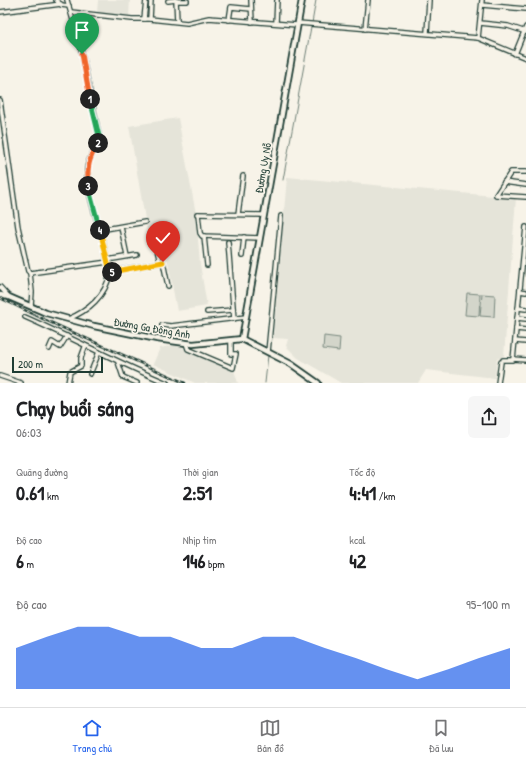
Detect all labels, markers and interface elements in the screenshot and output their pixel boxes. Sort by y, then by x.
pin [65,13,99,54]
icon: arrive [71,19,93,41]
pin: 1 [80,89,100,109]
text: 1 [88,92,92,106]
pin: 2 [88,133,108,153]
text: 2 [95,136,101,150]
street label: Đường Uy Nỗ [252,141,274,194]
pin: 3 [78,176,98,196]
text: 3 [86,179,90,193]
pin: 4 [90,220,110,240]
pin [146,221,180,262]
text: 4 [98,223,102,237]
icon: check [152,227,174,249]
pin: 5 [102,262,122,282]
text: 5 [110,265,114,279]
street label: Đường Ga Đông Anh [113,314,192,342]
scale bar [12,355,103,374]
text: 200 m [18,357,43,371]
text: Chạy buổi sáng [16,393,134,423]
button: share [468,396,510,438]
text: 06:03 [16,423,42,441]
text: Quãng đường [16,465,68,479]
text: Thời gian [183,465,219,479]
text: Tốc độ [349,465,375,479]
text: 0.61 [16,479,44,506]
text: 2:51 [183,479,212,506]
text: 4:41 [349,479,376,506]
text: km [44,489,59,503]
text: /km [376,489,395,503]
text: Độ cao [16,533,42,547]
text: Nhịp tim [183,533,217,547]
text: kcal [349,533,365,547]
text: 6 [16,547,24,574]
text: 146 [183,547,205,574]
text: 42 [349,547,366,574]
text: m [24,557,34,571]
text: bpm [205,557,225,571]
text: Độ cao [16,595,47,613]
text: 95–100 m [466,595,510,613]
tab: Trang chủ [73,717,112,755]
tab: Bản đồ [257,717,284,755]
tab: Đã lưu [429,717,453,755]

